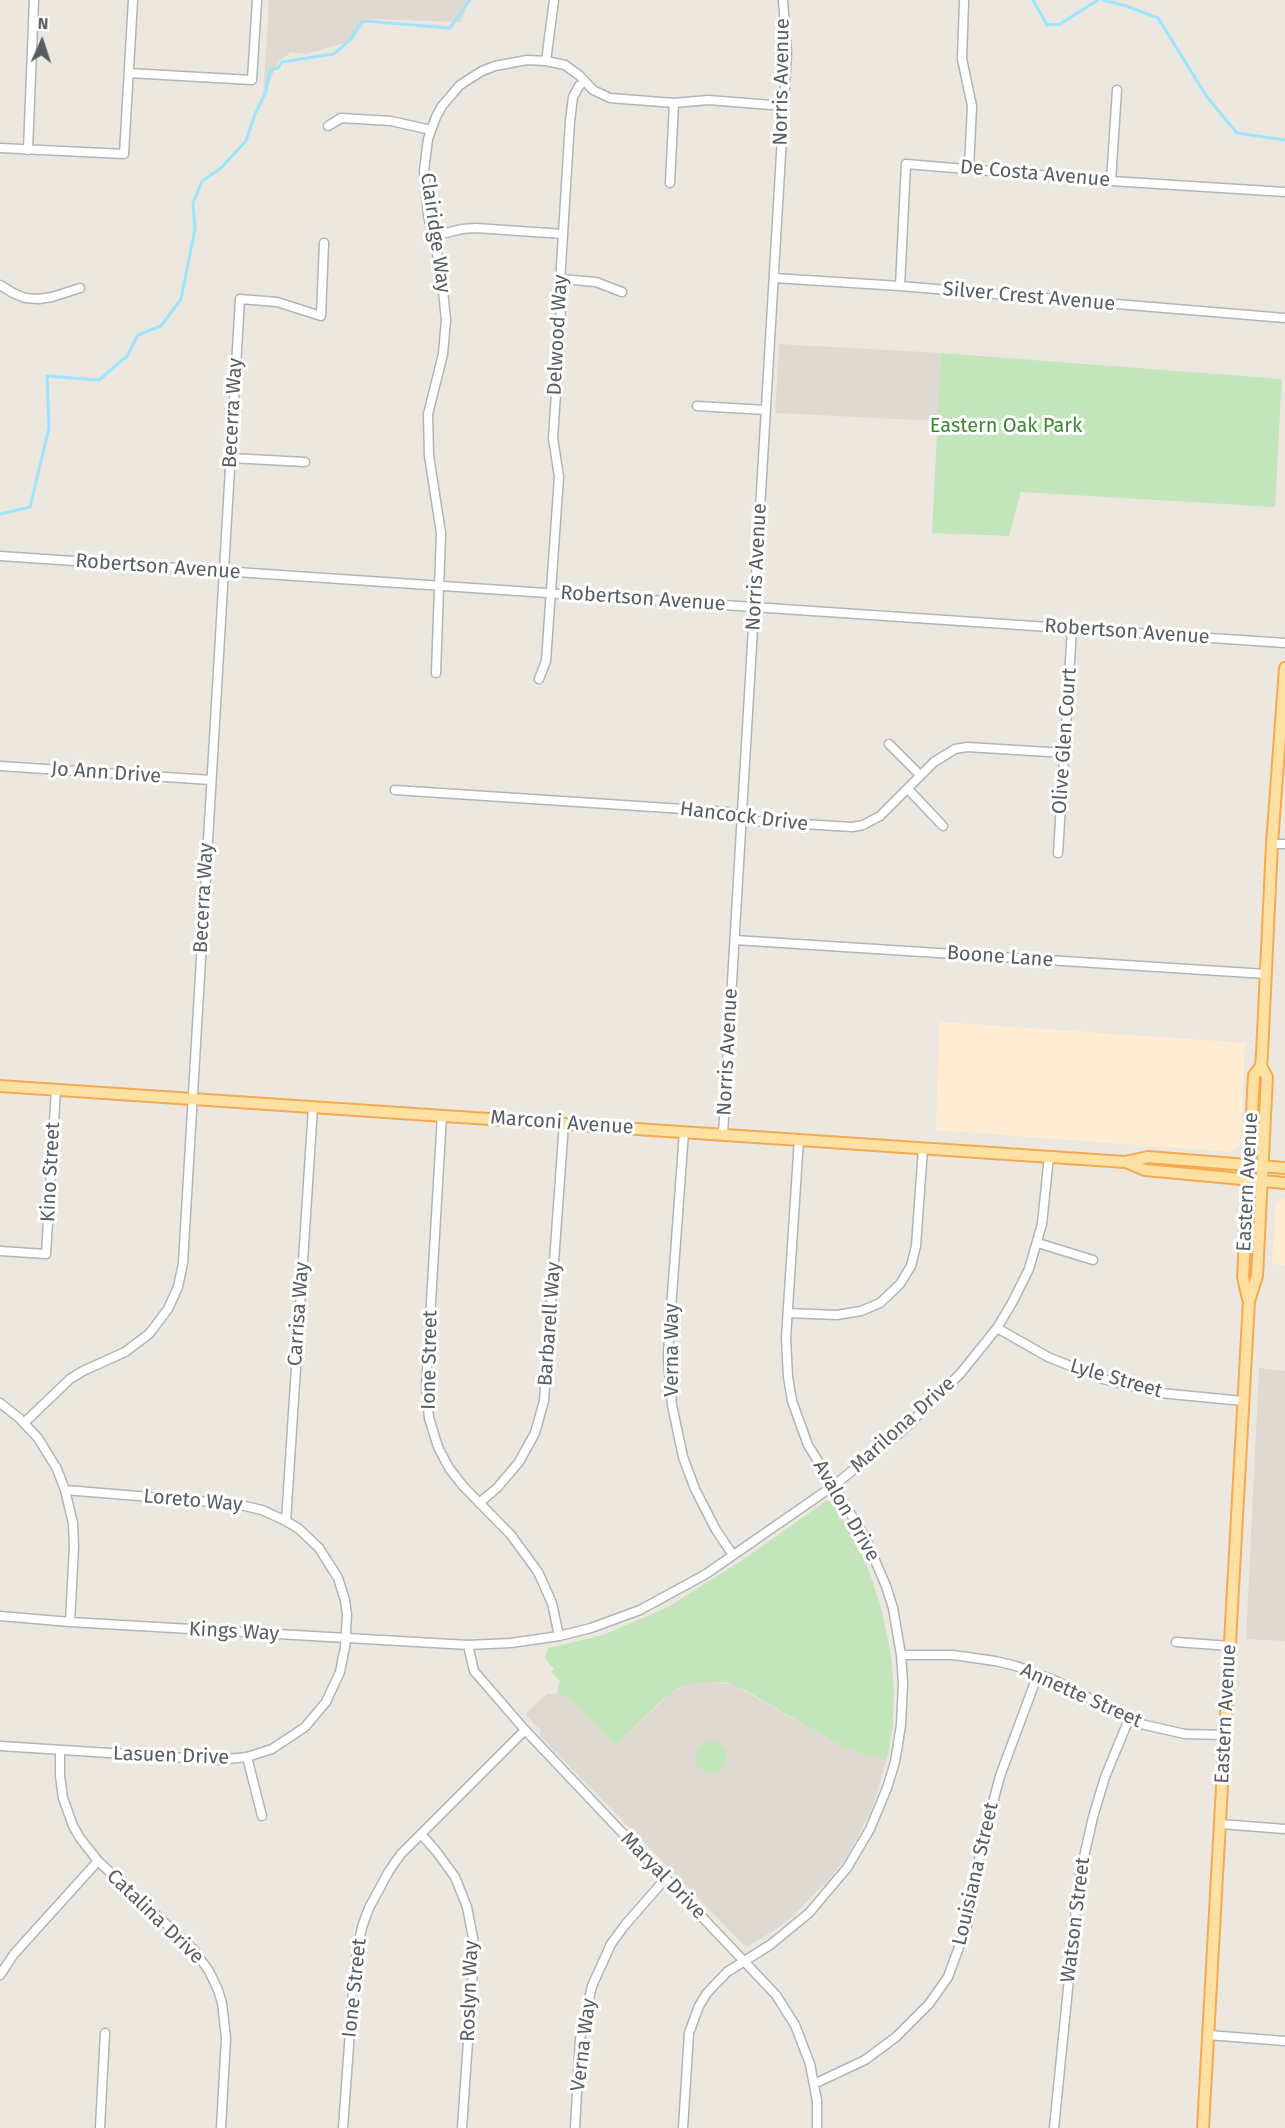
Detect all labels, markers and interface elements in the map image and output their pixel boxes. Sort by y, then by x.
north arrow [12,12,72,72]
text: N [37,14,49,33]
street label: Norris Avenue [769,18,795,146]
street label: De Costa Avenue [959,155,1111,193]
street label: Clairidge Way [415,171,455,295]
street label: Delwood Way [543,274,573,396]
street label: Silver Crest Avenue [942,278,1116,316]
street label: Becerra Way [218,357,248,469]
park label: Eastern Oak Park [930,414,1082,438]
street label: Norris Avenue [742,503,772,631]
street label: Robertson Avenue [75,549,241,585]
street label: Robertson Avenue [560,581,726,617]
street label: Robertson Avenue [1044,614,1210,650]
street label: Olive Glen Court [1048,667,1082,815]
street label: Jo Ann Drive [50,757,162,789]
street label: Hancock Drive [678,797,810,837]
street label: Becerra Way [189,842,219,954]
street label: Boone Lane [946,941,1054,973]
street label: Norris Avenue [713,988,743,1116]
street label: Marconi Avenue [490,1106,634,1140]
street label: Eastern Avenue [1232,1112,1264,1252]
street label: Kino Street [36,1121,66,1223]
street label: Carrisa Way [283,1261,315,1367]
street label: Barbarell Way [534,1261,566,1387]
street label: Verna Way [660,1303,684,1397]
street label: Ione Street [417,1310,443,1410]
street label: Lyle Street [1067,1354,1165,1404]
street label: Marilona Drive [846,1372,960,1478]
street label: Avalon Drive [807,1456,885,1566]
street label: Loreto Way [142,1485,244,1517]
street label: Kings Way [188,1618,280,1646]
street label: Eastern Avenue [1210,1644,1242,1784]
street label: Annette Street [1017,1659,1145,1733]
street label: Lasuen Drive [112,1742,230,1770]
street label: Louisiana Street [948,1800,1004,1948]
street label: Maryal Drive [615,1827,711,1925]
street label: Watson Street [1056,1856,1096,1984]
street label: Catalina Drive [101,1865,209,1969]
street label: Ione Street [338,1937,372,2039]
street label: Roslyn Way [456,1940,484,2042]
street label: Verna Way [566,1997,602,2093]

